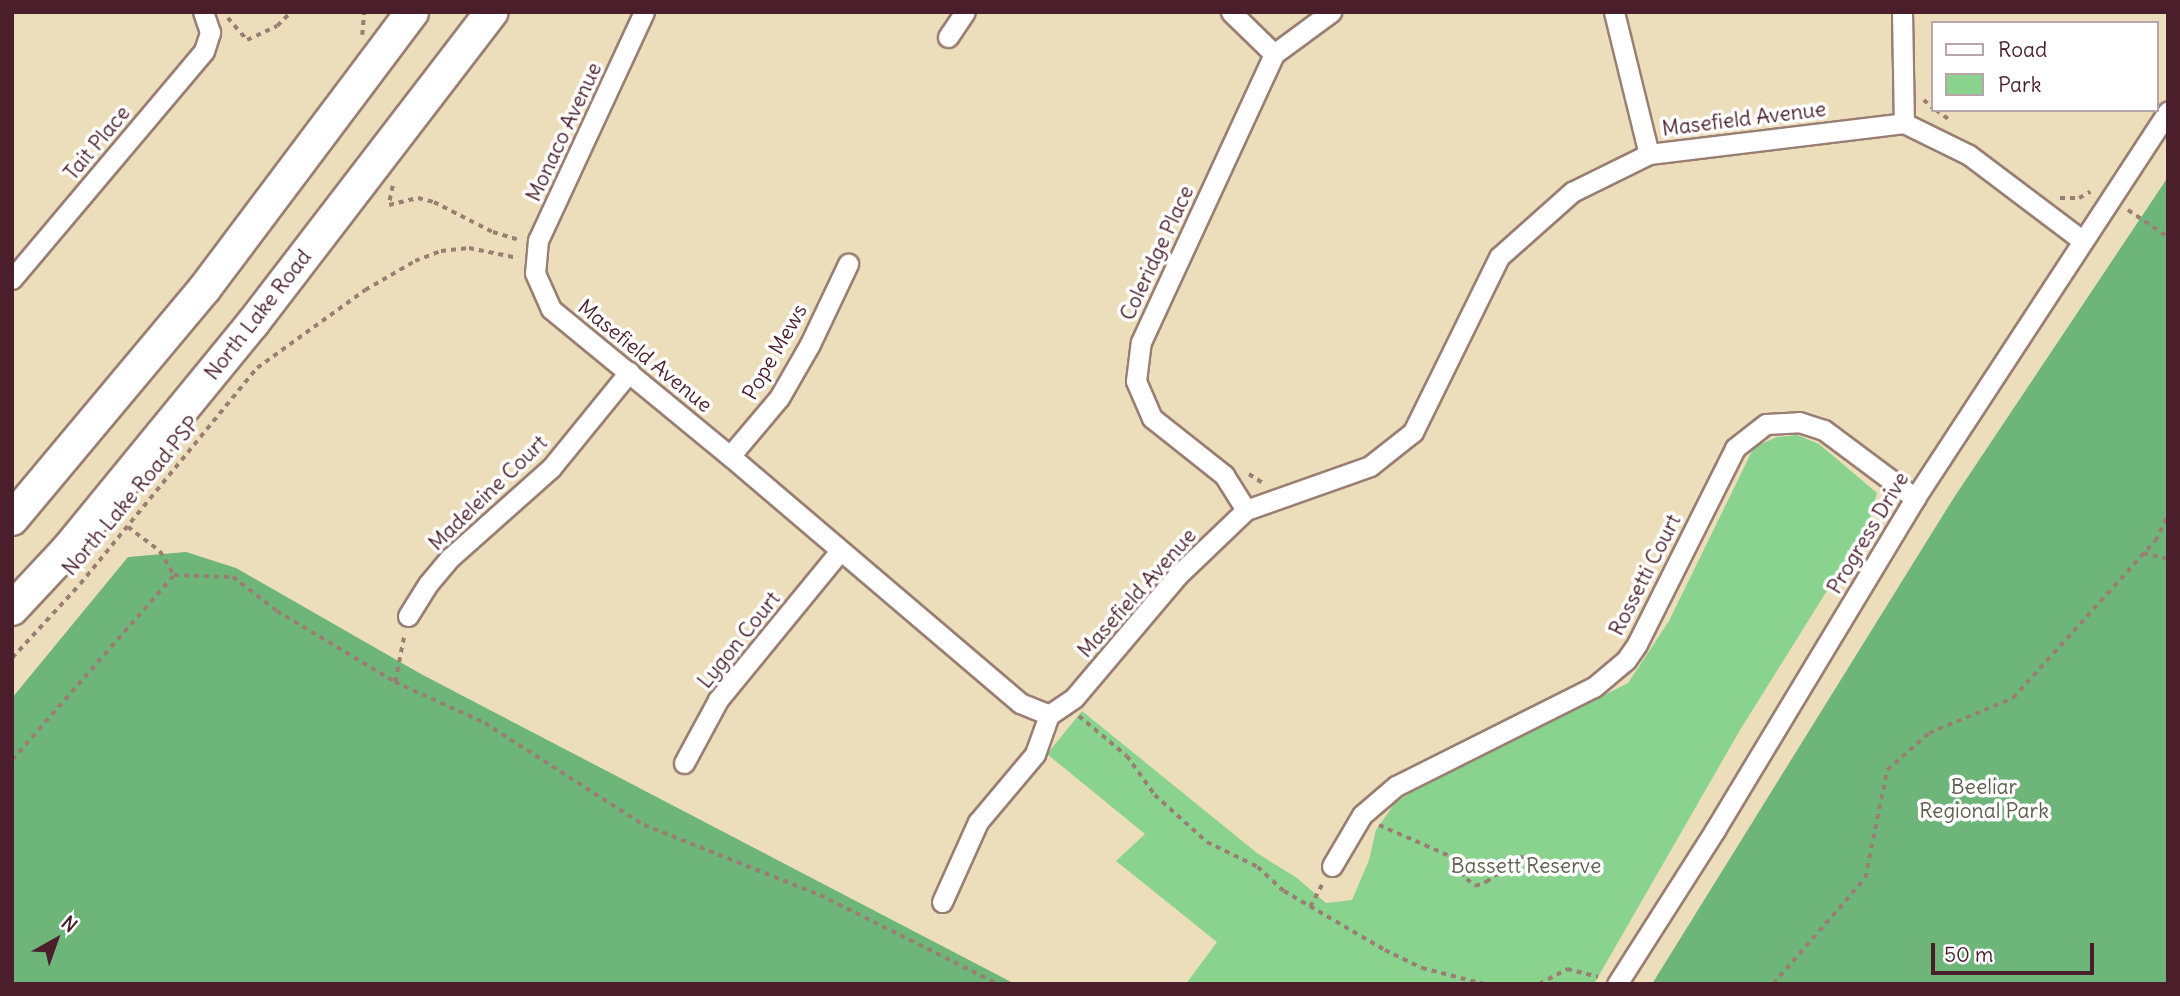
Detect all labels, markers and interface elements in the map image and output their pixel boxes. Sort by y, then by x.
legend [1932,21,2159,112]
text: Road [1998,36,2047,63]
street label: Monaco Avenue [521,59,607,205]
text: Park [1998,71,2041,98]
street label: Masefield Avenue [1661,96,1827,142]
street label: Tait Place [59,101,135,185]
street label: Coleridge Place [1115,182,1199,324]
street label: North Lake Road [199,245,317,385]
street label: Masefield Avenue [573,294,717,418]
street label: Pope Mews [737,300,813,404]
street label: North Lake Road PSP [57,411,205,581]
street label: Madeleine Court [424,430,552,556]
street label: Progress Drive [1822,468,1914,598]
street label: Rossetti Court [1604,510,1686,640]
street label: Masefield Avenue [1072,523,1202,663]
street label: Lygon Court [692,587,786,693]
park label: Beeliar Regional Park [1919,774,2049,824]
park label: Bassett Reserve [1451,853,1601,879]
north arrow [21,905,91,975]
text: N [57,910,82,937]
scale bar [1935,930,2098,974]
text: 50 m [1944,941,1993,968]

